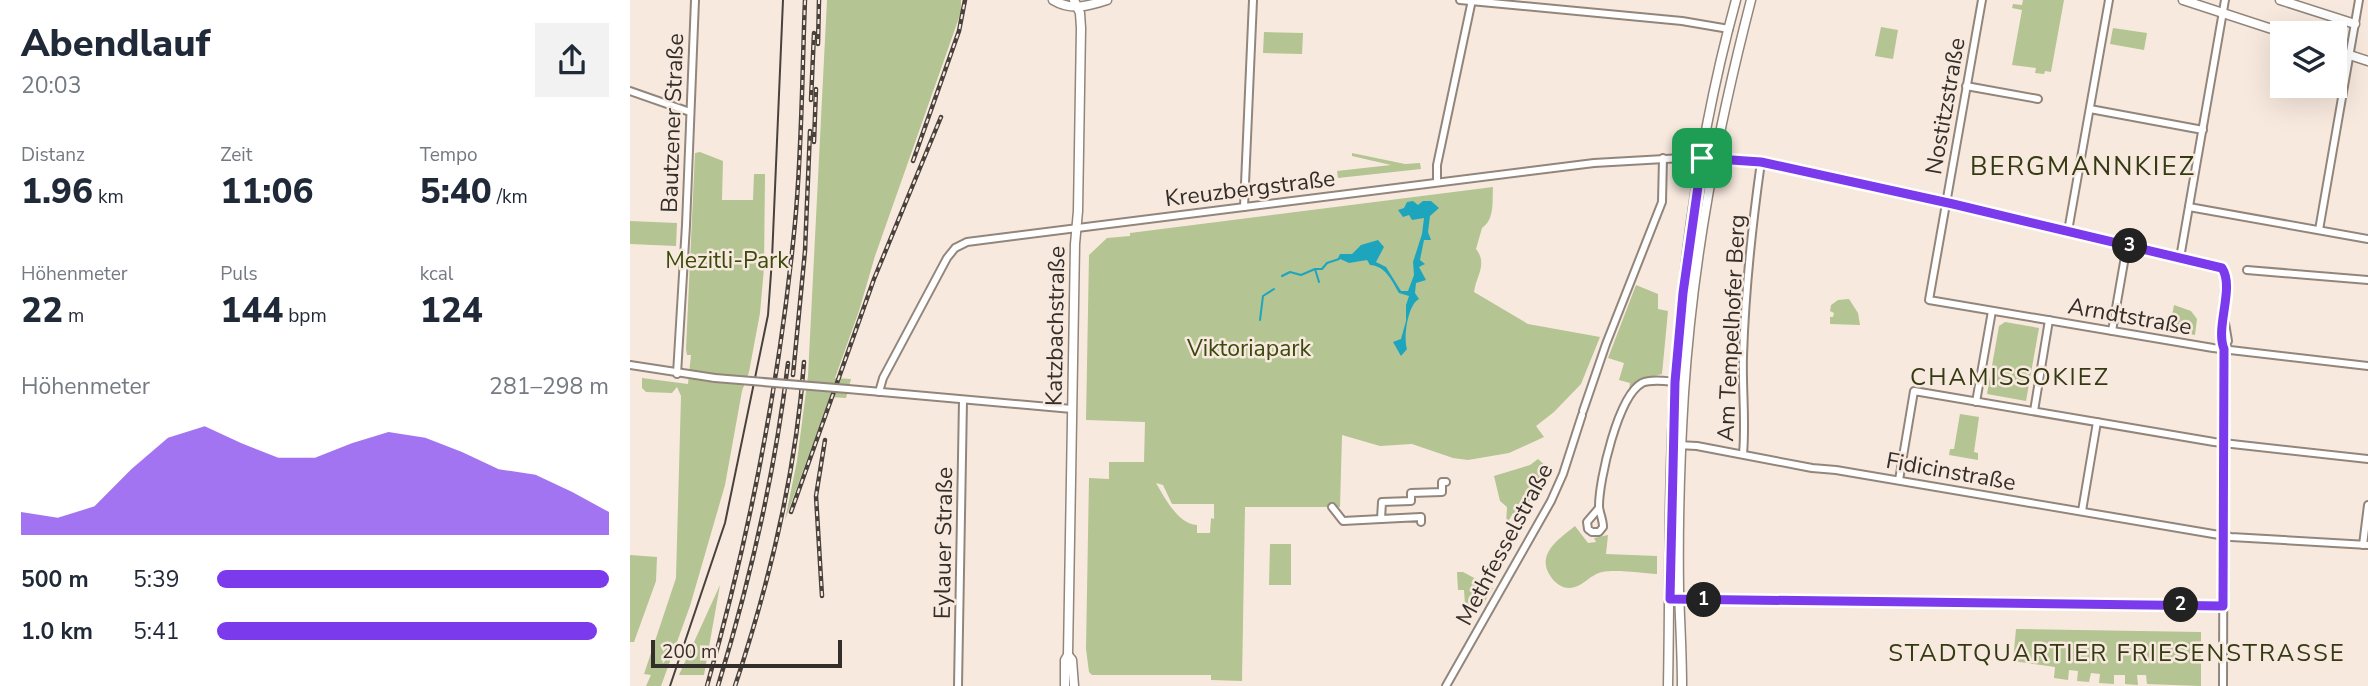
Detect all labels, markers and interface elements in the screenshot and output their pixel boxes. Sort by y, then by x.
text: Abendlauf [21,18,210,69]
map controls [2270,21,2347,98]
button: layers [2270,21,2347,98]
button: share [535,23,609,97]
street label: Bautzener Straße [654,33,691,213]
street label: Nostitzstraße [1918,35,1973,177]
text: 20:03 [21,70,81,101]
pin [1672,128,1732,188]
icon: arrive [1683,139,1721,177]
text: Distanz [21,142,85,168]
text: Zeit [220,142,252,168]
text: Tempo [420,142,478,168]
district label: BERGMANNKIEZ [1970,149,2196,184]
street label: Kreuzbergstraße [1163,163,1337,214]
text: 1.96 [21,168,93,215]
text: 11:06 [220,168,313,215]
text: 5:40 [420,168,492,215]
text: km [93,184,124,210]
text: /km [492,184,528,210]
street label: Am Tempelhofer Berg [1710,214,1753,443]
pin: 3 [2112,229,2148,264]
text: 3 [2124,232,2135,258]
park label: Mezitli-Park [665,245,789,276]
street label: Katzbachstraße [1039,246,1072,406]
text: Höhenmeter [21,261,128,287]
text: Puls [220,261,258,287]
text: kcal [420,261,453,287]
text: 22 [21,287,63,334]
text: 144 [220,287,283,334]
text: 124 [420,287,483,334]
street label: Arndtstraße [2066,290,2194,343]
text: m [63,303,84,329]
text: bpm [283,303,327,329]
park label: Viktoriapark [1186,333,1312,364]
district label: CHAMISSOKIEZ [1910,361,2110,393]
text: Höhenmeter [21,371,150,402]
text: 281–298 m [489,371,609,402]
street label: Fidicinstraße [1884,445,2018,498]
street label: Methfesselstraße [1449,458,1560,631]
street label: Eylauer Straße [927,467,960,619]
text: 500 m [21,564,89,595]
text: 5:39 [133,564,180,595]
pin: 1 [1686,582,1722,618]
text: 1 [1698,586,1709,612]
pin: 2 [2164,588,2198,622]
text: 2 [2175,591,2186,617]
text: 1.0 km [21,616,93,647]
text: 5:41 [133,616,180,647]
scale bar [651,637,842,669]
district label: STADTQUARTIER FRIESENSTRASSE [1888,637,2346,669]
text: 200 m [662,639,717,665]

